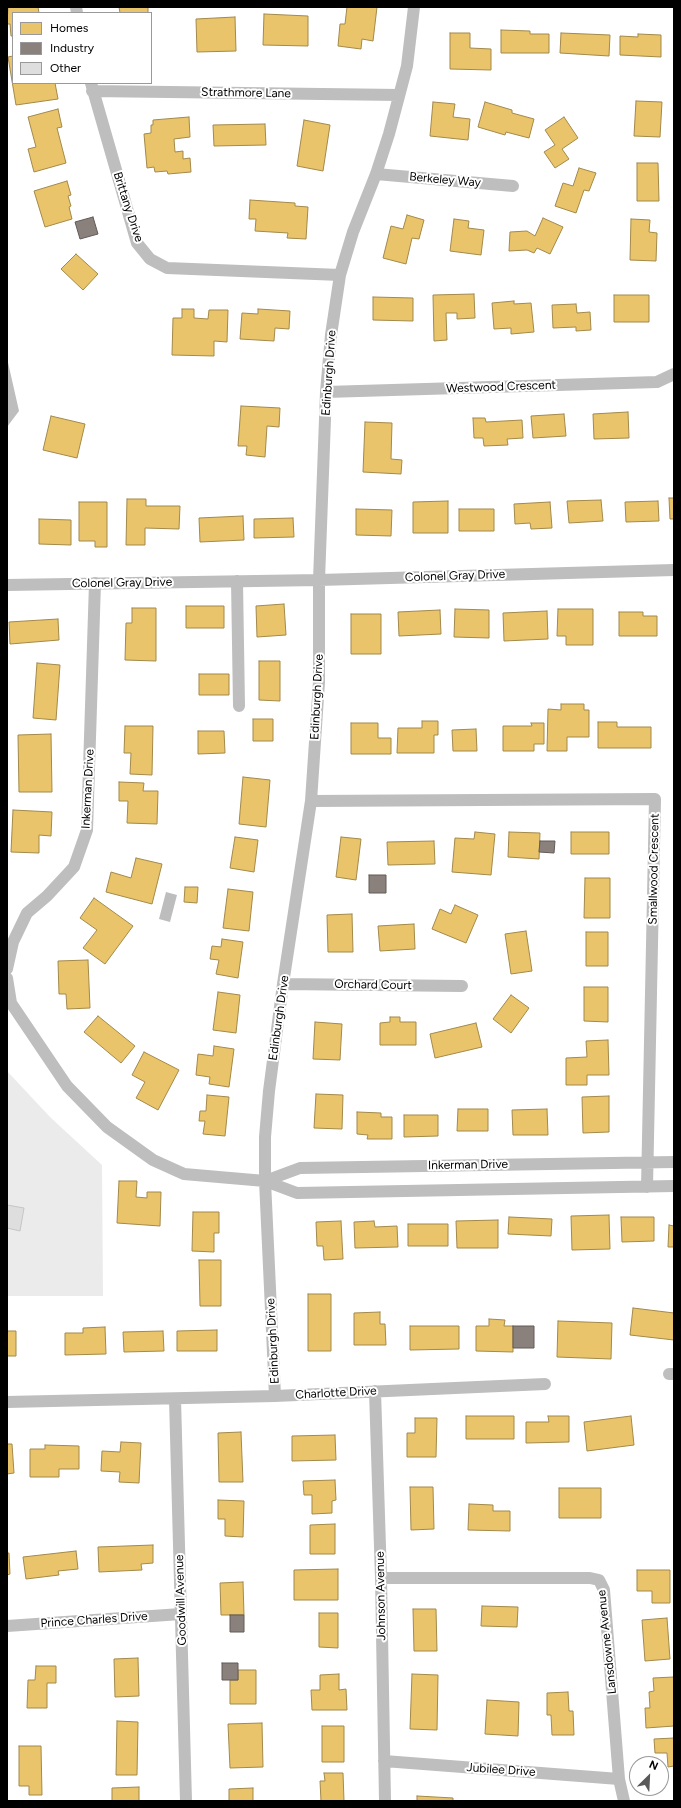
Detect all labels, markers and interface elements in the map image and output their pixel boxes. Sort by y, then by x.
legend [12,12,152,84]
text: Homes [50,21,88,35]
text: Industry [50,41,94,55]
text: Other [50,61,81,75]
street label: Strathmore Lane [201,85,291,101]
street label: Brittany Drive [110,170,146,244]
street label: Berkeley Way [409,170,481,190]
street label: Edinburgh Drive [319,330,339,416]
street label: Westwood Crescent [446,378,556,396]
street label: Colonel Gray Drive [405,567,505,585]
street label: Colonel Gray Drive [72,575,172,591]
street label: Edinburgh Drive [308,654,326,740]
street label: Inkerman Drive [79,749,97,829]
street label: Smallwood Crescent [646,813,662,925]
street label: Edinburgh Drive [266,974,292,1062]
street label: Orchard Court [334,977,412,993]
street label: Inkerman Drive [428,1157,508,1173]
street label: Edinburgh Drive [264,1298,282,1384]
street label: Charlotte Drive [295,1384,377,1402]
street label: Johnson Avenue [373,1551,389,1641]
street label: Goodwill Avenue [172,1554,190,1646]
street label: Lansdowne Avenue [594,1589,620,1695]
street label: Prince Charles Drive [40,1609,148,1631]
north arrow [629,1756,669,1796]
text: N [647,1758,660,1773]
street label: Jubilee Drive [466,1760,536,1780]

